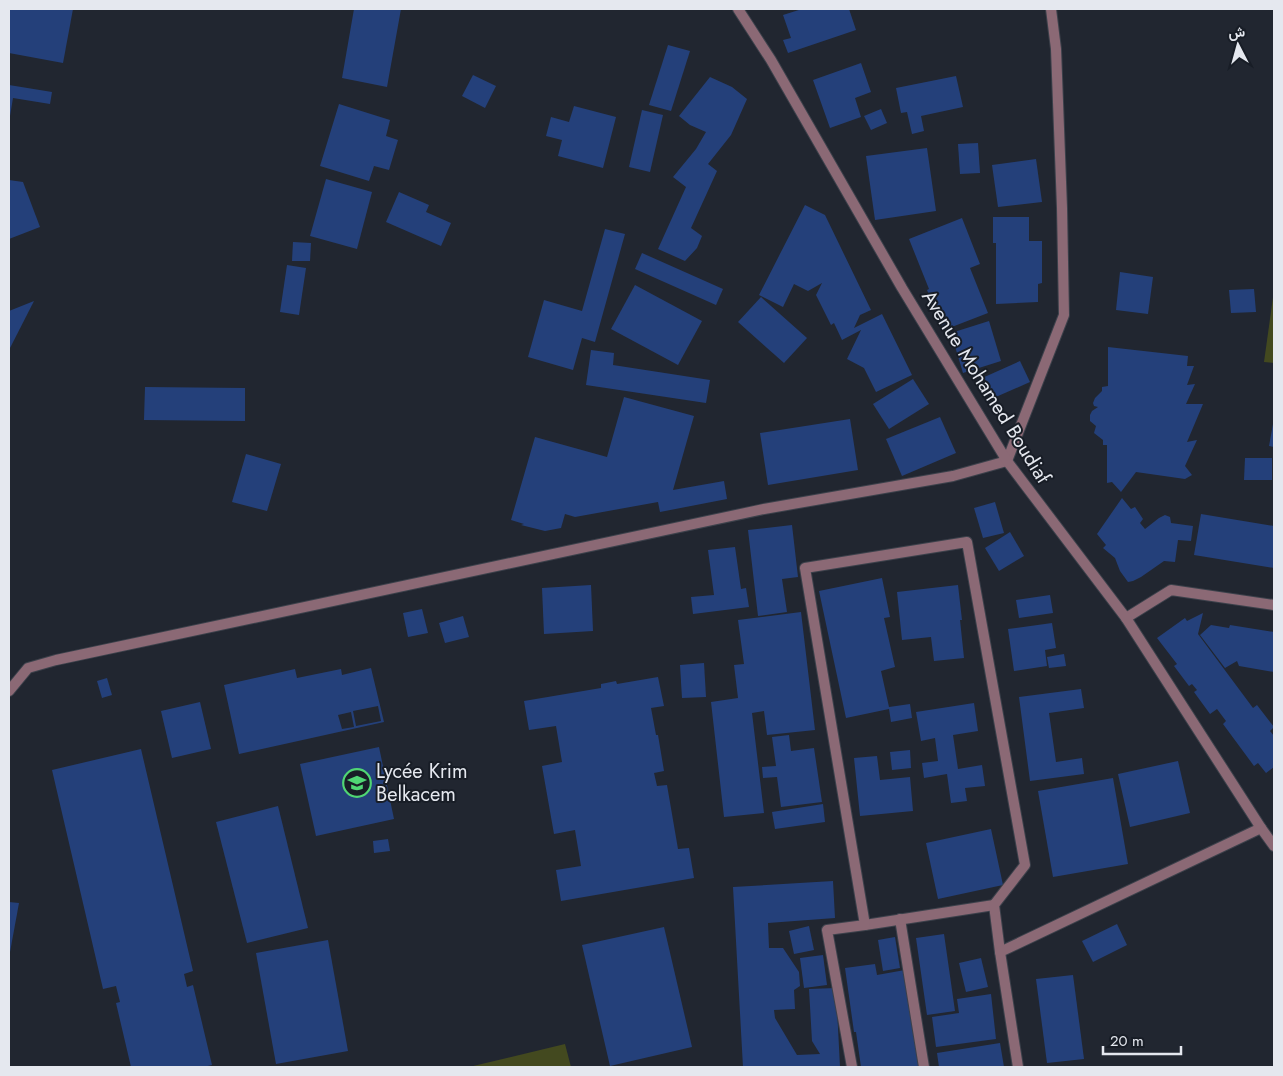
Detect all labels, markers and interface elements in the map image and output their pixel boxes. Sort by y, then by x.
north arrow [1213,20,1263,70]
text: ش [1227,21,1246,43]
street label: Avenue Mohamed Boudiaf [915,285,1058,490]
place label: Lycée Krim Belkacem [376,757,468,809]
school or university icon: Lycée Krim Belkacem [342,768,372,798]
scale bar [1103,1024,1180,1056]
text: 20 m [1110,1030,1144,1052]

